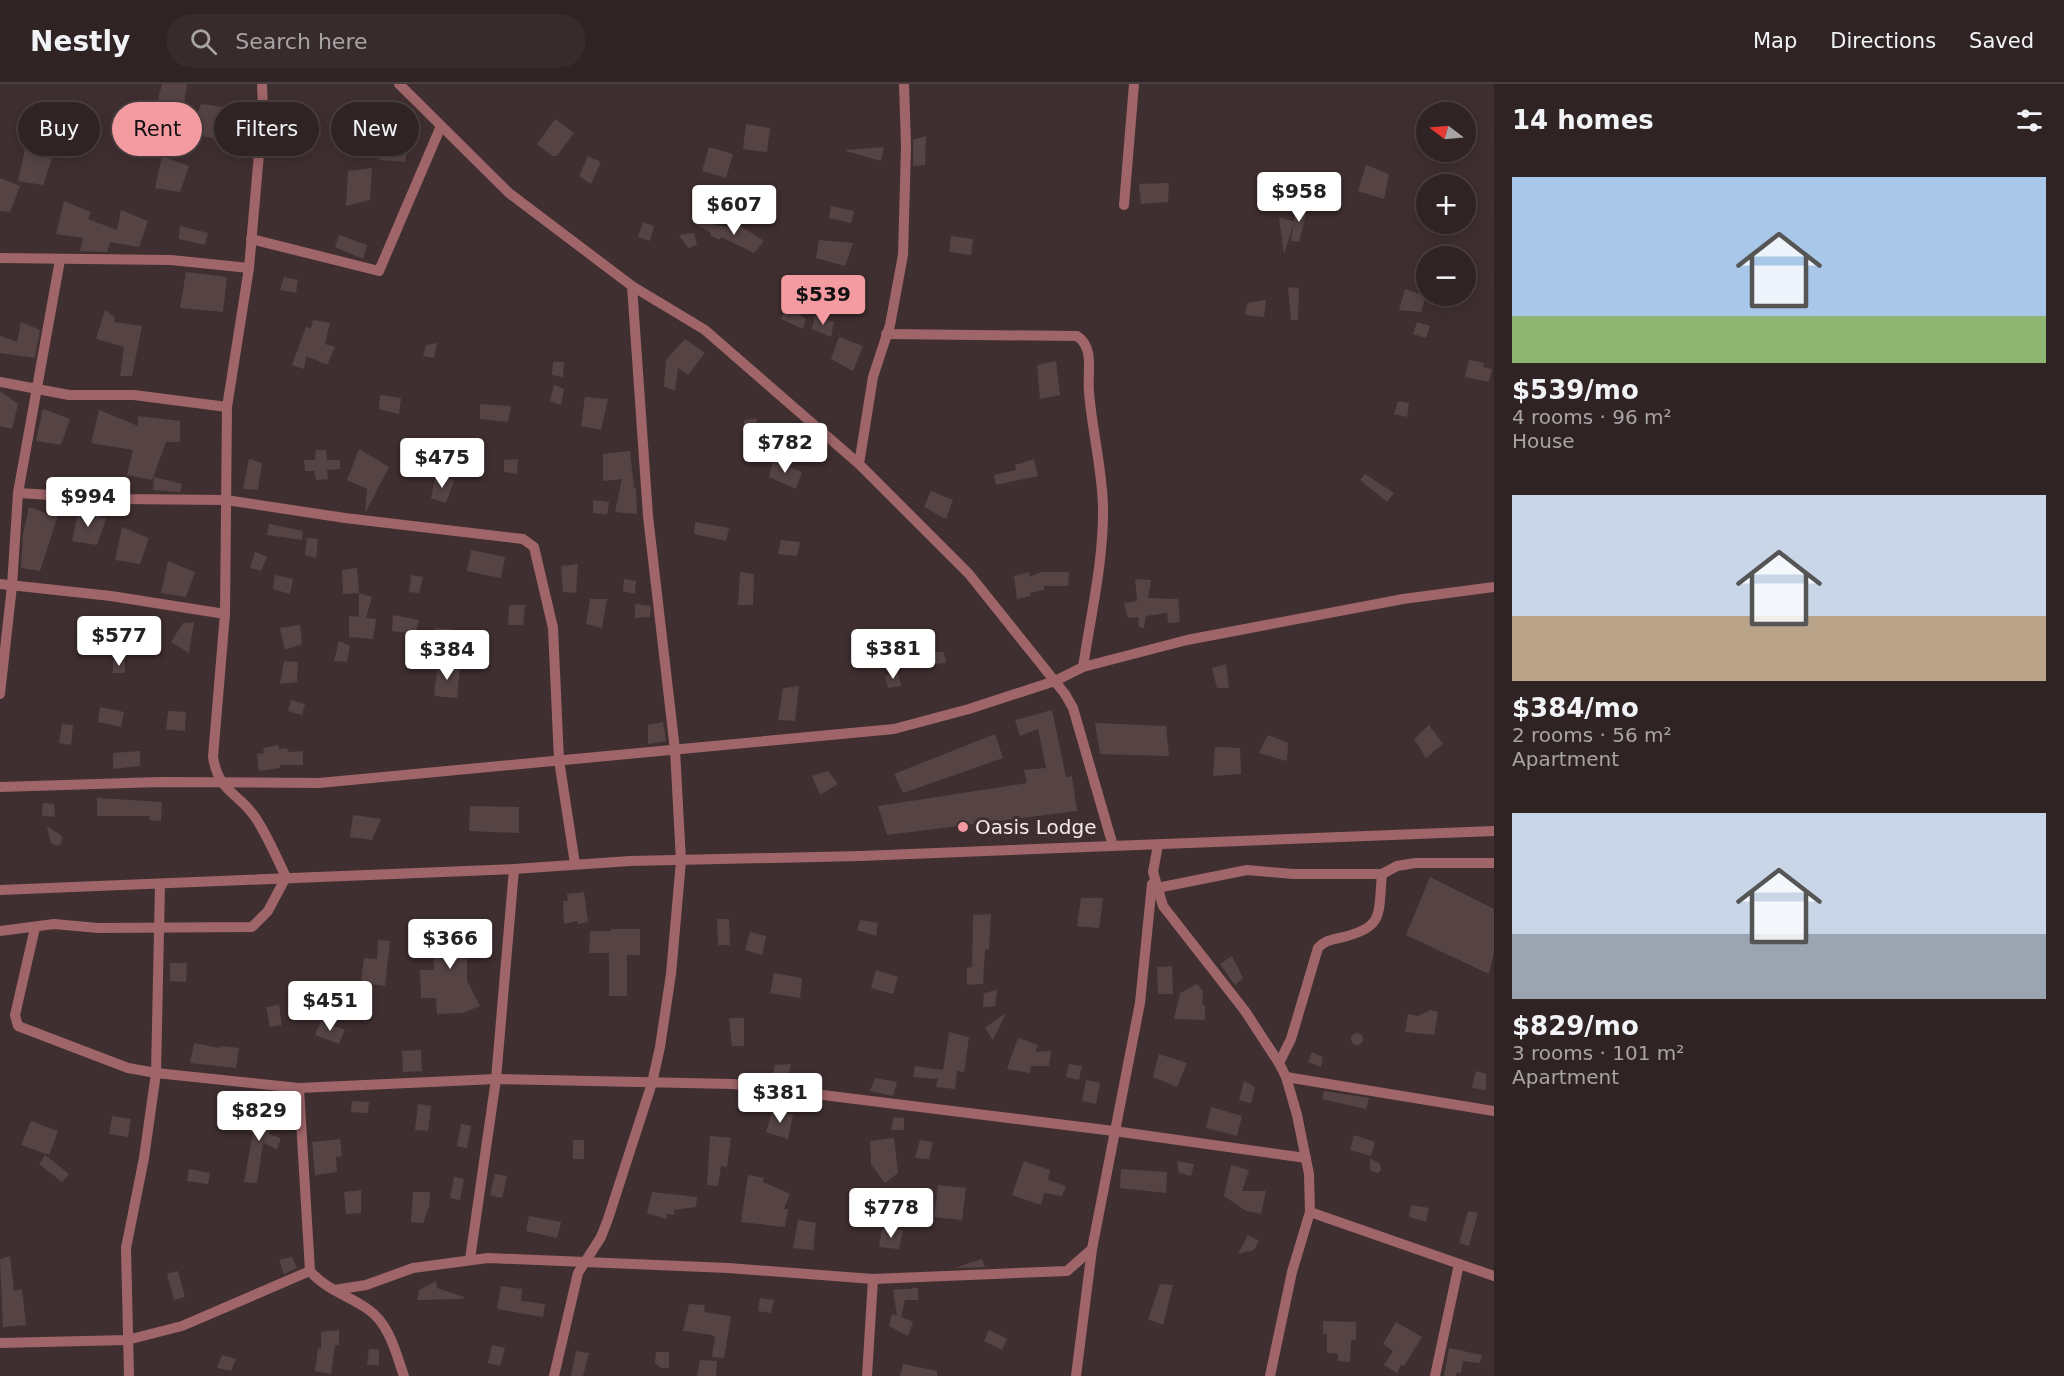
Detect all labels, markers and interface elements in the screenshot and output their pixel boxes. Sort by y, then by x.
search box [166,14,586,68]
text: Nestly [30,25,130,58]
icon: search [187,25,220,58]
text: Search here [235,29,367,54]
text: Map [1753,29,1797,53]
text: Directions [1830,29,1936,53]
text: Saved [1969,29,2034,53]
chip: Buy [18,102,100,156]
chip: Rent [112,102,202,156]
chip: Filters [214,102,319,156]
chip: New [331,102,419,156]
north arrow [1416,102,1476,162]
map controls [1416,102,1476,306]
icon: filters [2013,104,2046,137]
text: 14 homes [1512,105,1654,135]
pin: $958 [1263,172,1335,223]
button: + [1416,174,1476,234]
text: $958 [1271,179,1327,203]
pin: $607 [698,185,770,236]
text: $607 [706,192,762,216]
icon: home [1725,216,1833,324]
button: − [1416,246,1476,306]
pin: $539 [787,275,859,326]
text: $539 [795,282,851,306]
text: $539/mo [1512,375,1639,405]
text: 4 rooms · 96 m² [1512,405,1672,429]
pin: $782 [749,423,821,474]
text: House [1512,429,1575,453]
text: $782 [757,430,813,454]
pin: $475 [406,438,478,489]
text: $475 [414,445,470,469]
pin: $994 [52,477,124,528]
text: $994 [60,484,116,508]
icon: home [1725,534,1833,642]
pin: $577 [83,616,155,667]
text: $577 [91,623,147,647]
pin: $381 [857,629,929,680]
pin: $384 [411,630,483,681]
text: $381 [865,636,921,660]
text: $384 [419,637,475,661]
text: $384/mo [1512,693,1639,723]
text: 2 rooms · 56 m² [1512,723,1672,747]
text: Apartment [1512,747,1619,771]
place label: Oasis Lodge [975,815,1096,839]
marker: Oasis Lodge [956,820,970,834]
icon: home [1725,852,1833,960]
pin: $366 [414,919,486,970]
text: $366 [422,926,478,950]
pin: $451 [294,981,366,1032]
text: $451 [302,988,358,1012]
text: $829/mo [1512,1011,1639,1041]
text: 3 rooms · 101 m² [1512,1041,1684,1065]
text: Apartment [1512,1065,1619,1089]
pin: $381 [744,1073,816,1124]
text: $381 [752,1080,808,1104]
pin: $829 [223,1091,295,1142]
text: $829 [231,1098,287,1122]
pin: $778 [855,1188,927,1239]
text: $778 [863,1195,919,1219]

